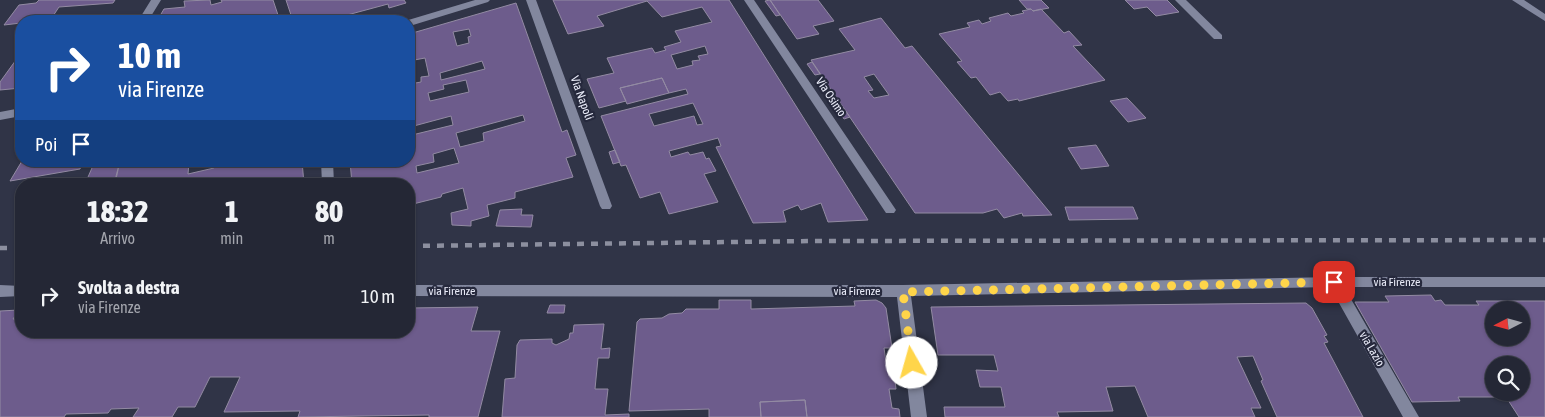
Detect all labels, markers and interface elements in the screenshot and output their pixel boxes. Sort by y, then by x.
icon: right [35,35,100,100]
text: 10 m [118,35,181,75]
street label: Via Napoli [568,74,596,122]
street label: Via Osimo [813,75,849,120]
text: via Firenze [118,76,204,102]
icon: arrive [67,130,95,158]
text: Poi [35,133,57,155]
text: 18:32 [87,194,149,228]
text: 1 [225,194,239,228]
text: 80 [315,194,343,228]
text: Arrivo [100,229,135,247]
text: min [220,229,243,247]
text: m [323,229,335,247]
pin [1313,261,1355,303]
icon: arrive [1320,268,1348,296]
street label: via Firenze [1374,275,1420,289]
text: Svolta a destra [78,276,180,298]
icon: right [35,282,63,310]
street label: via Firenze [429,284,475,298]
street label: via Firenze [834,284,880,298]
text: 10 m [361,285,395,307]
text: via Firenze [78,298,141,316]
north arrow [1485,301,1530,346]
map controls [1485,301,1530,401]
street label: via Lazio [1356,329,1388,369]
position arrow [885,336,937,388]
button: search [1485,356,1530,401]

